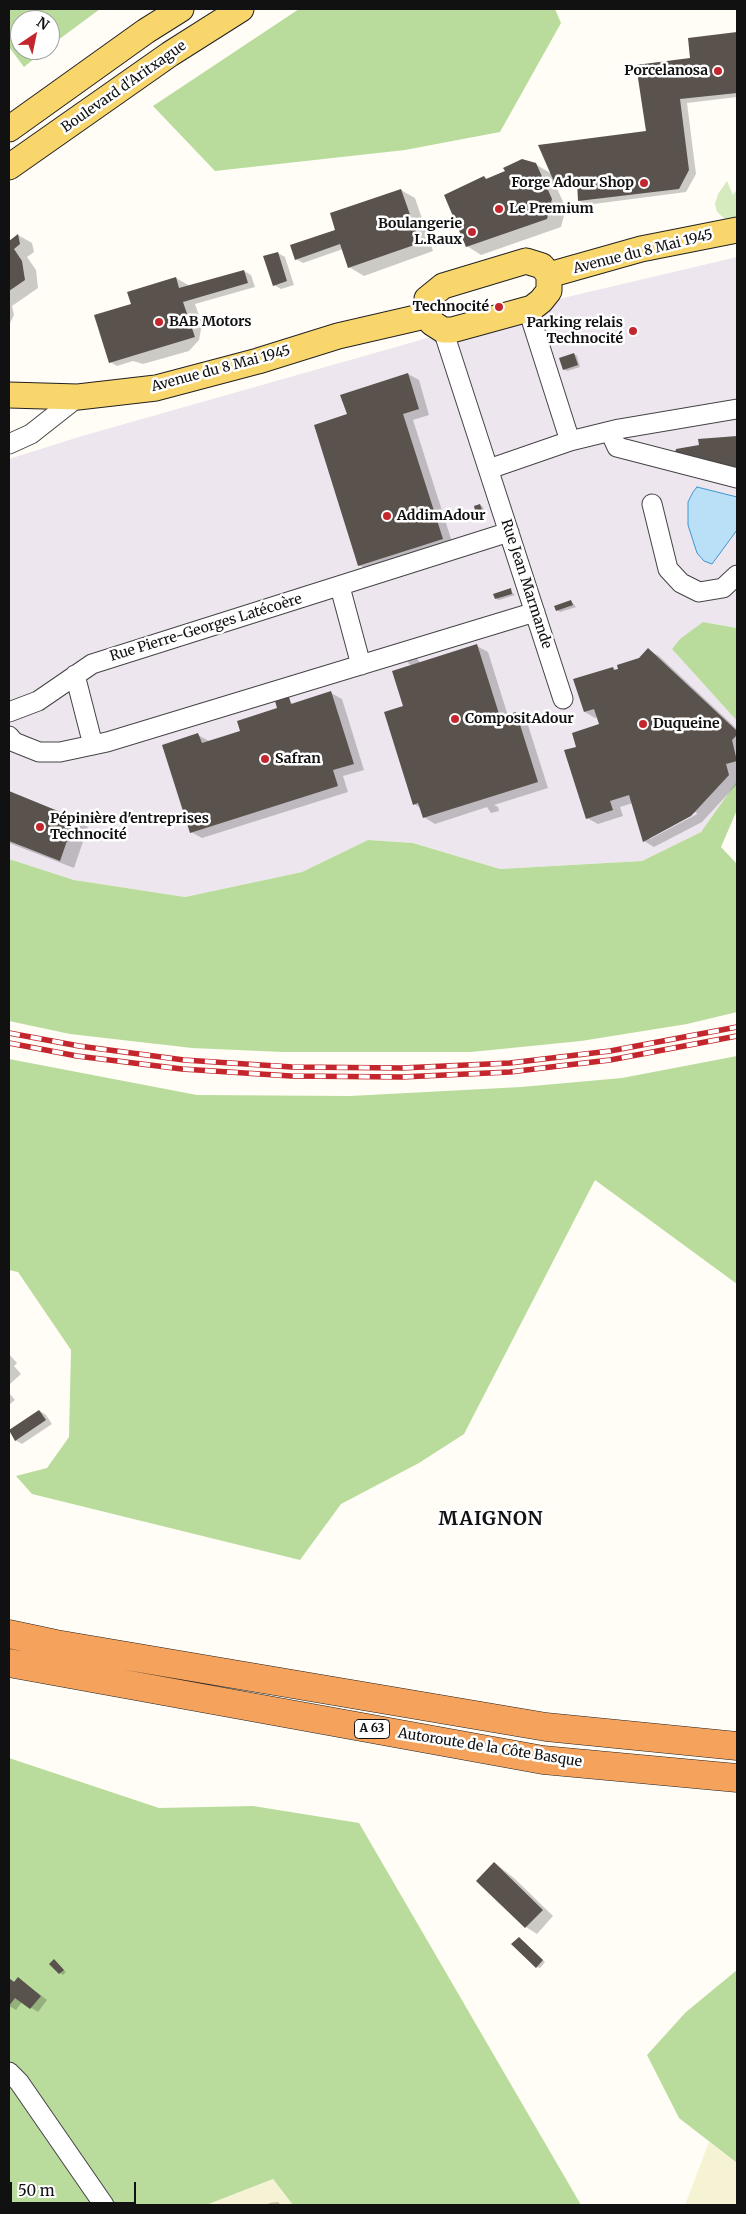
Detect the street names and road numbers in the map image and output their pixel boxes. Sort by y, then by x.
street label: Boulevard d'Aritxague [58,38,190,136]
street label: Avenue du 8 Mai 1945 [571,227,715,277]
street label: Avenue du 8 Mai 1945 [150,342,292,396]
street label: Rue Jean Marmande [497,517,555,651]
street label: Rue Pierre-Georges Latécoère [108,591,304,665]
road number: A 63 [354,1720,390,1738]
street label: Autoroute de la Côte Basque [397,1725,583,1771]

